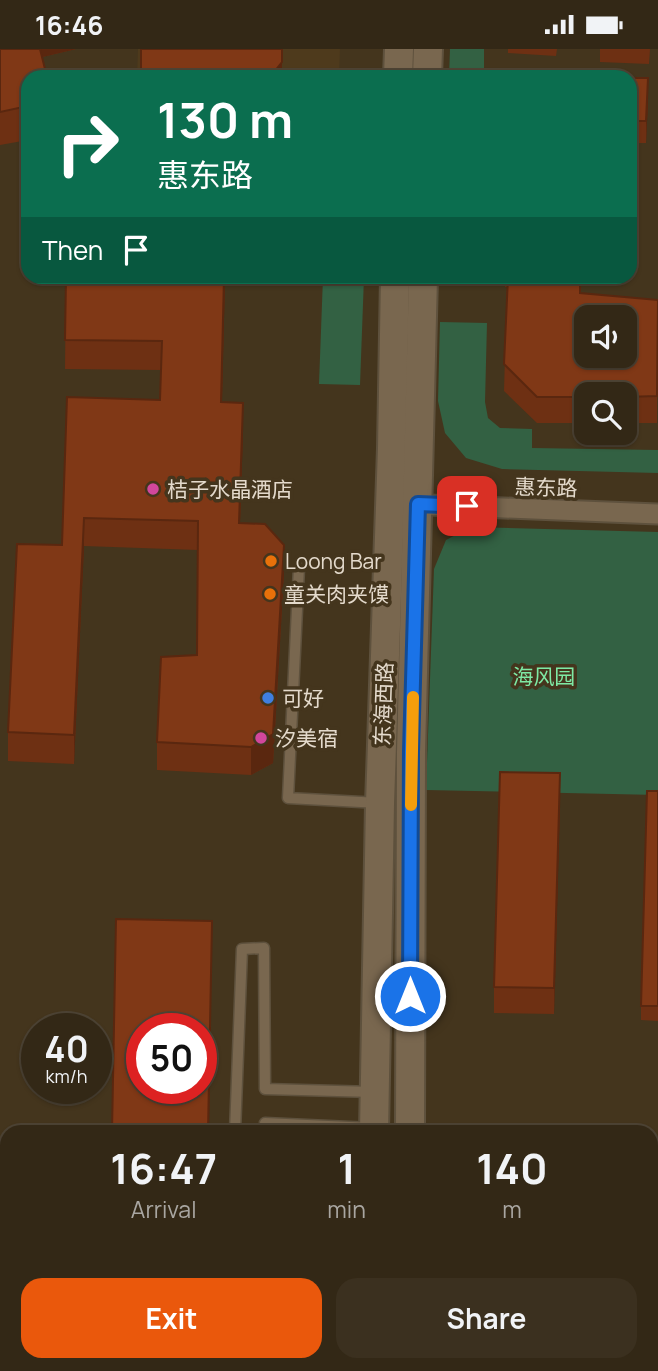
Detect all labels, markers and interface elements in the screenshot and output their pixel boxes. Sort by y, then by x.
text: 16:46 [35,7,103,43]
text: 130 m [157,86,293,153]
icon: right [42,98,133,189]
text: 惠东路 [157,153,253,197]
icon: arrive [117,231,155,269]
text: Then [42,232,103,268]
map controls [574,305,637,445]
button: sound [574,305,637,368]
button: search [574,382,637,445]
street label: 惠东路 [514,472,578,502]
place label: 桔子水晶酒店 [167,475,293,503]
pin [437,476,497,536]
marker: 桔子水晶酒店 [145,481,161,497]
icon: arrive [448,487,486,525]
place label: Loong Bar [285,547,382,575]
marker: Loong Bar [263,553,279,569]
place label: 童关肉夹馍 [284,580,389,608]
marker: 童关肉夹馍 [262,586,278,602]
street label: 东海西路 [368,662,398,746]
park label: 海风园 [513,662,576,690]
place label: 可好 [282,684,324,712]
marker: 可好 [260,690,276,706]
place label: 汐美宿 [275,724,338,752]
marker: 汐美宿 [253,730,269,746]
position arrow [373,959,447,1033]
speed limit sign: 50 [126,1013,217,1104]
text: 40 [44,1025,89,1073]
text: km/h [46,1064,87,1088]
text: 16:47 [110,1139,217,1197]
text: 1 [337,1139,356,1197]
text: 140 [476,1139,548,1197]
text: Arrival [131,1193,197,1225]
text: min [327,1193,366,1225]
text: m [502,1193,522,1225]
button: Exit [21,1278,322,1358]
button: Share [336,1278,637,1358]

